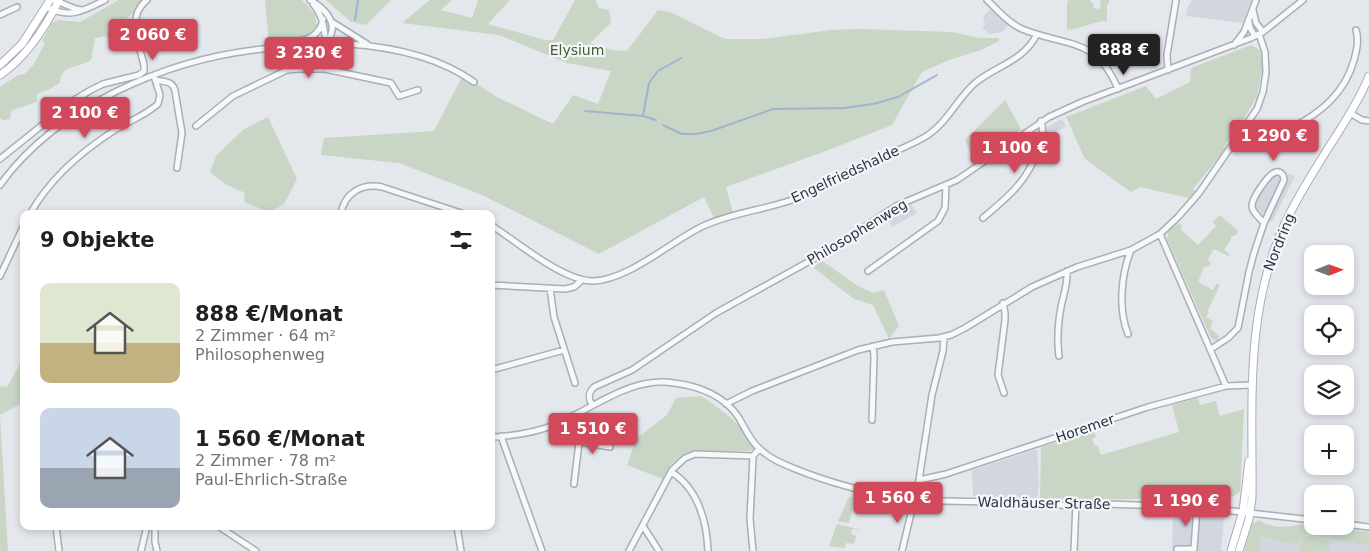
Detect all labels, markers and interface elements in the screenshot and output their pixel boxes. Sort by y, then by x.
pin: 2 060 € [107,18,199,61]
text: 2 060 € [120,25,186,44]
pin: 888 € [1089,34,1159,76]
pin: 3 230 € [263,36,355,79]
text: 888 € [1099,40,1149,59]
park label: Elysium [550,42,604,58]
text: 3 230 € [276,43,342,62]
pin: 2 100 € [39,96,131,139]
text: 2 100 € [52,103,118,122]
pin: 1 290 € [1228,120,1320,162]
text: 1 290 € [1241,126,1307,145]
pin: 1 100 € [969,132,1061,174]
text: 1 100 € [982,138,1048,157]
street label: Engelfriedshalde [788,142,902,206]
street label: Philosophenweg [804,196,910,268]
street label: Nordring [1260,211,1298,273]
icon: filters [447,226,475,254]
text: 9 Objekte [40,228,155,252]
north arrow [1304,245,1354,295]
map controls [1304,245,1354,535]
text: 888 €/Monat [195,302,343,326]
icon: home [80,303,140,363]
button: locate [1304,305,1354,355]
text: 2 Zimmer · 64 m² [195,326,336,345]
text: Philosophenweg [195,345,325,364]
button: layers [1304,365,1354,415]
street label: Horemer [1053,410,1117,446]
pin: 1 510 € [547,412,639,455]
text: 1 510 € [560,419,626,438]
button: + [1304,425,1354,475]
text: 1 560 €/Monat [195,427,365,451]
icon: home [80,428,140,488]
text: 2 Zimmer · 78 m² [195,451,336,470]
text: Paul-Ehrlich-Straße [195,470,347,489]
pin: 1 560 € [852,482,944,524]
pin: 1 190 € [1140,484,1232,527]
button: − [1304,485,1354,535]
text: 1 560 € [865,488,931,507]
text: 1 190 € [1153,491,1219,510]
street label: Waldhäuser Straße [977,494,1111,512]

